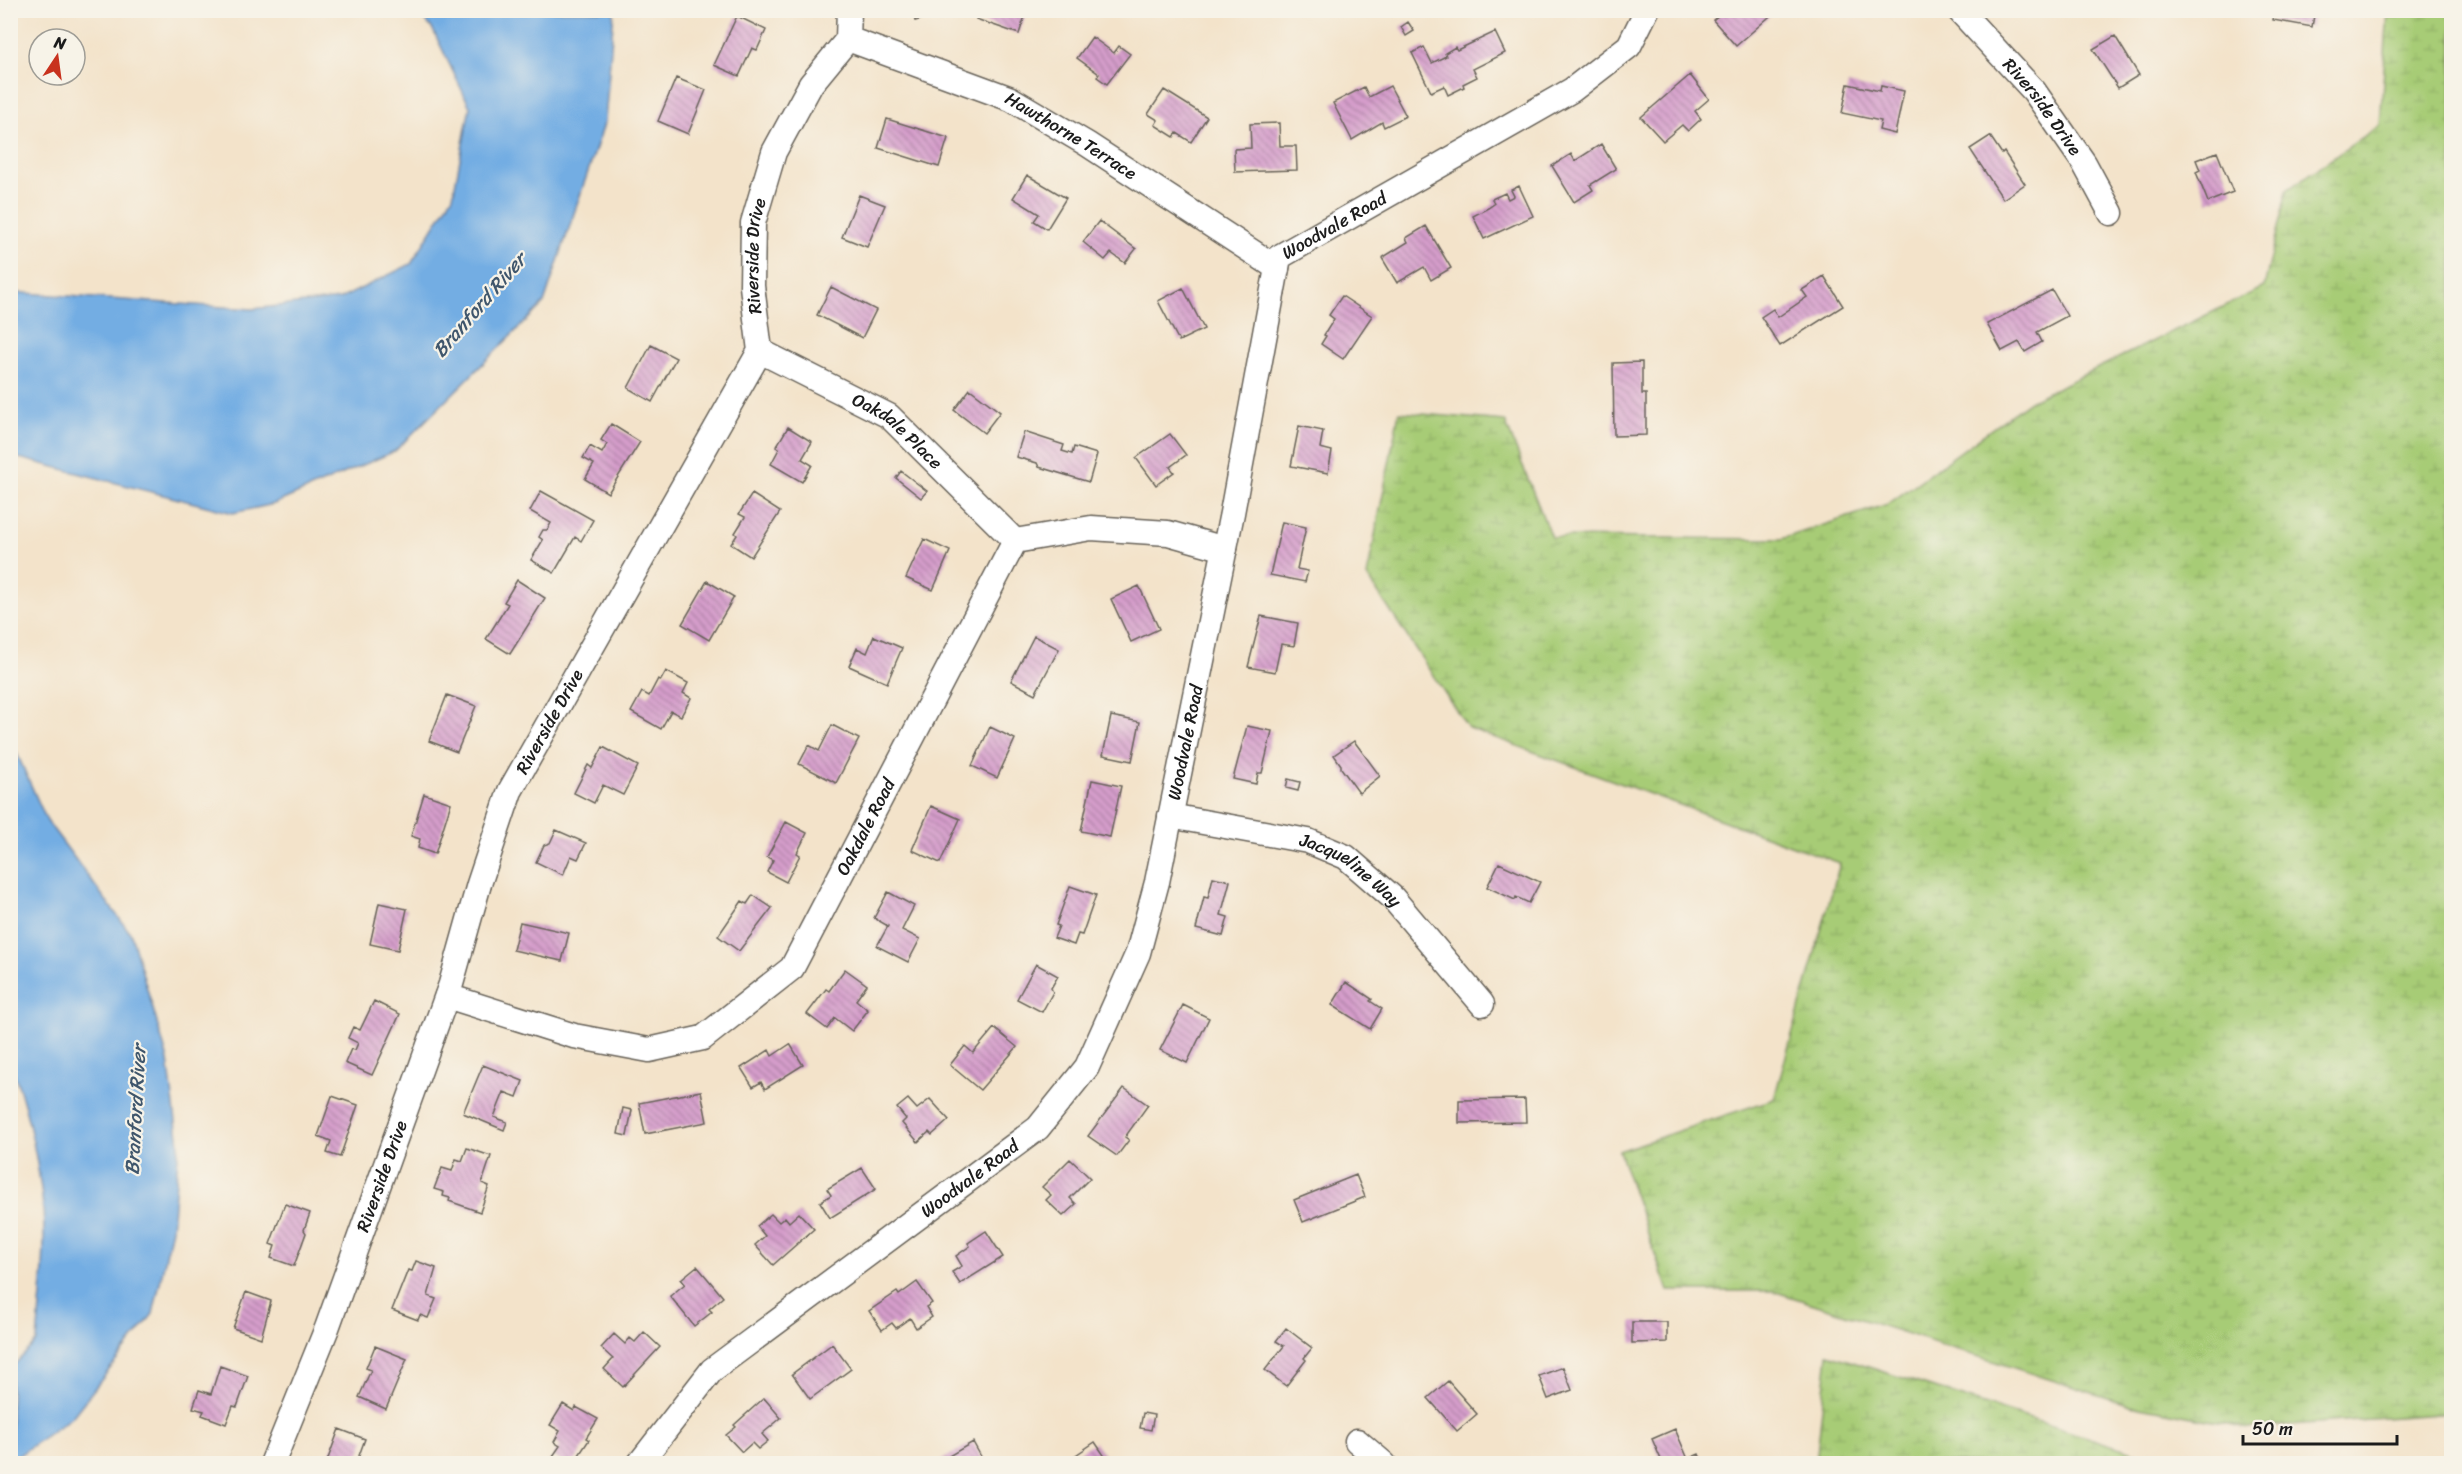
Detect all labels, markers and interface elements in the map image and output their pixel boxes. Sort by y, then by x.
north arrow [27,27,87,87]
text: N [51,27,70,58]
street label: Riverside Drive [1994,50,2091,163]
street label: Hawthorne Terrace [999,83,1144,189]
street label: Woodvale Road [1276,182,1394,268]
street label: Riverside Drive [736,194,776,316]
water label: Branford River [424,242,538,366]
street label: Oakdale Place [846,384,951,477]
street label: Riverside Drive [507,663,592,780]
street label: Woodvale Road [1158,681,1213,803]
street label: Oakdale Road [827,771,905,881]
street label: Jacqueline Way [1296,824,1411,915]
water label: Branford River [115,1040,157,1176]
street label: Riverside Drive [347,1116,417,1237]
street label: Woodvale Road [913,1130,1027,1226]
scale bar [2243,1408,2398,1446]
text: 50 m [2252,1413,2293,1445]

